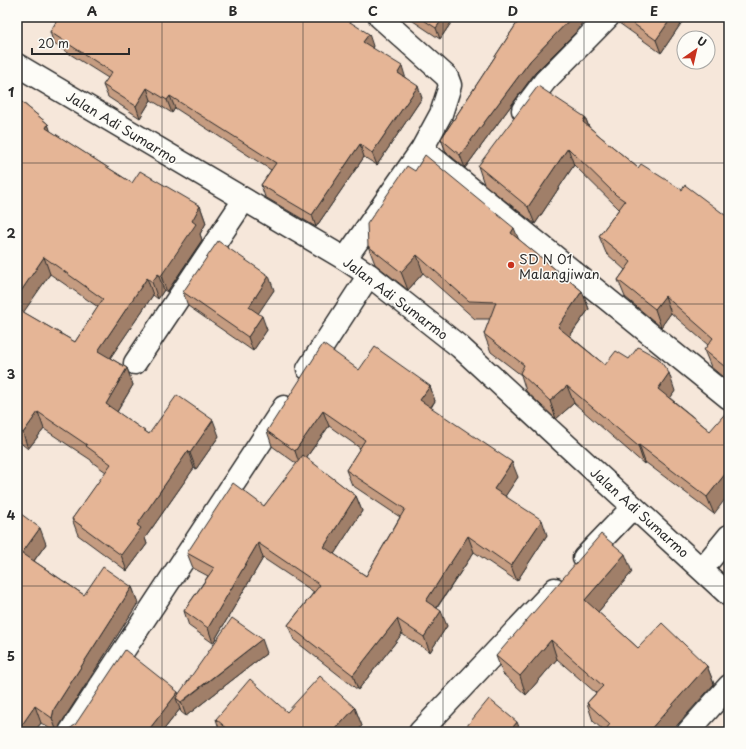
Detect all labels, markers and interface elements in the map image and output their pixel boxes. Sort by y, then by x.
text: A [87,1,97,20]
text: B [229,1,238,20]
text: C [368,1,378,20]
text: D [508,1,518,20]
text: E [650,1,658,20]
scale bar [32,30,129,56]
north arrow [676,30,716,70]
text: U [694,32,710,51]
text: 20 m [38,34,69,52]
text: 1 [8,82,14,101]
street label: Jalan Adi Sumarmo [63,86,181,168]
text: 2 [6,223,16,242]
place label: SD N 01 Malangjiwan [519,249,600,283]
street label: Jalan Adi Sumarmo [340,252,452,344]
marker: SD N 01 Malangjiwan [506,260,516,270]
text: 3 [7,364,16,383]
street label: Jalan Adi Sumarmo [587,463,693,561]
text: 4 [7,505,16,524]
text: 5 [7,646,15,665]

